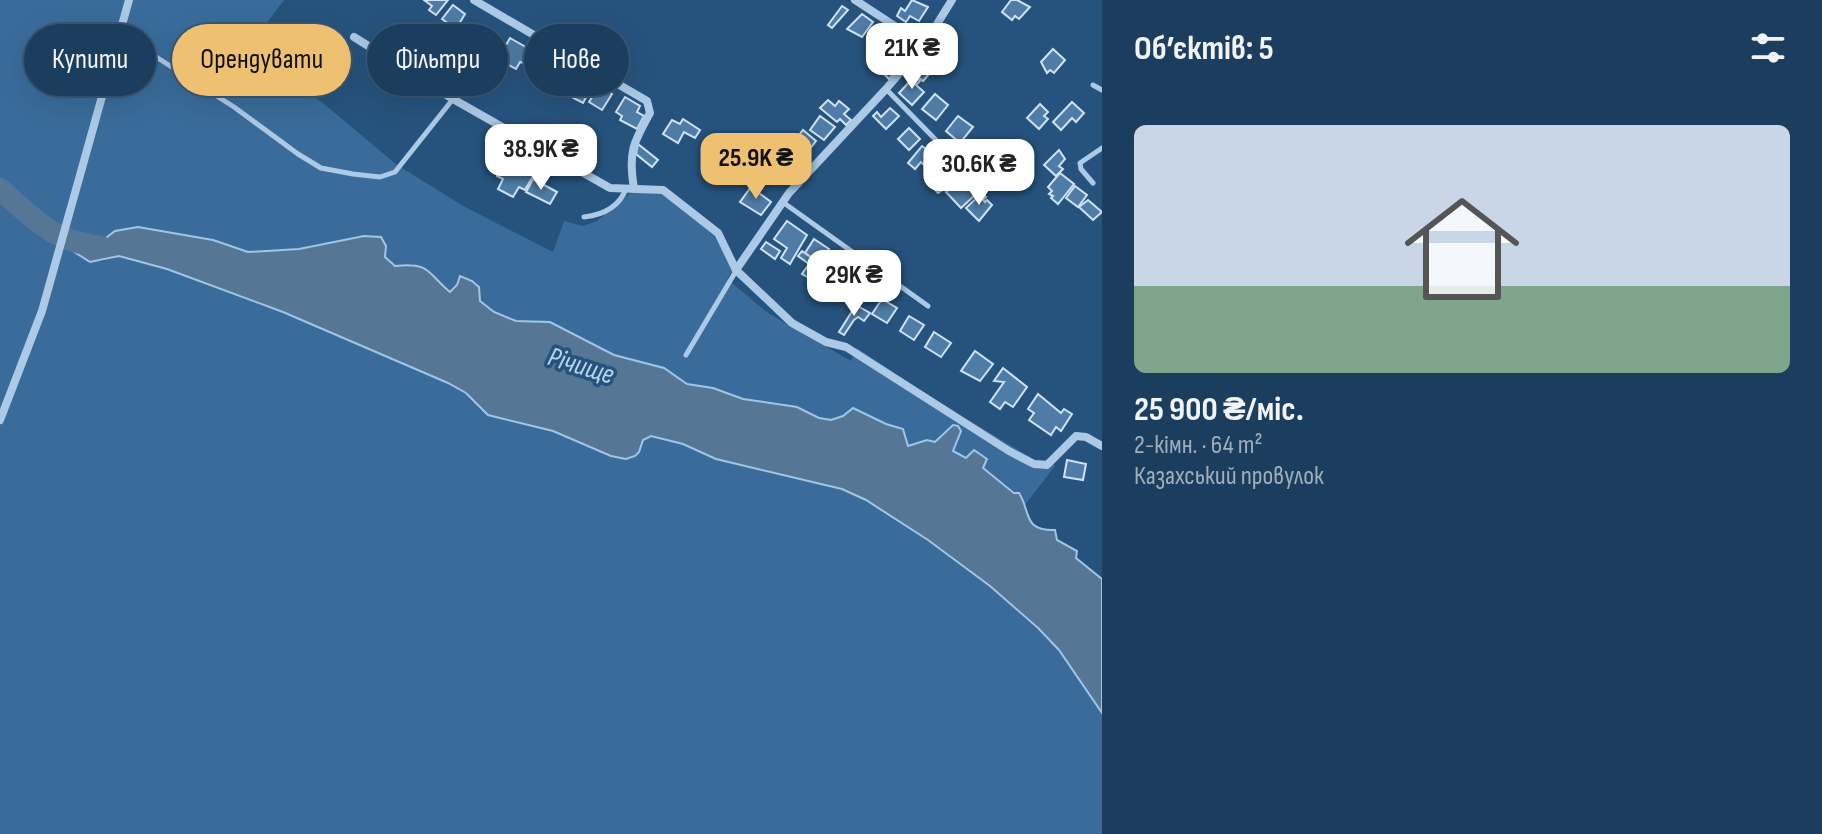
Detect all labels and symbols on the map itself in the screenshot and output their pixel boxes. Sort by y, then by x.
pin: 21K ₴ [856,23,968,91]
pin: 38.9K ₴ [467,124,615,192]
pin: 25.9K ₴ [682,133,830,201]
pin: 30.6K ₴ [905,139,1053,207]
pin: 29K ₴ [798,250,910,318]
water label: Річище [544,340,618,392]

